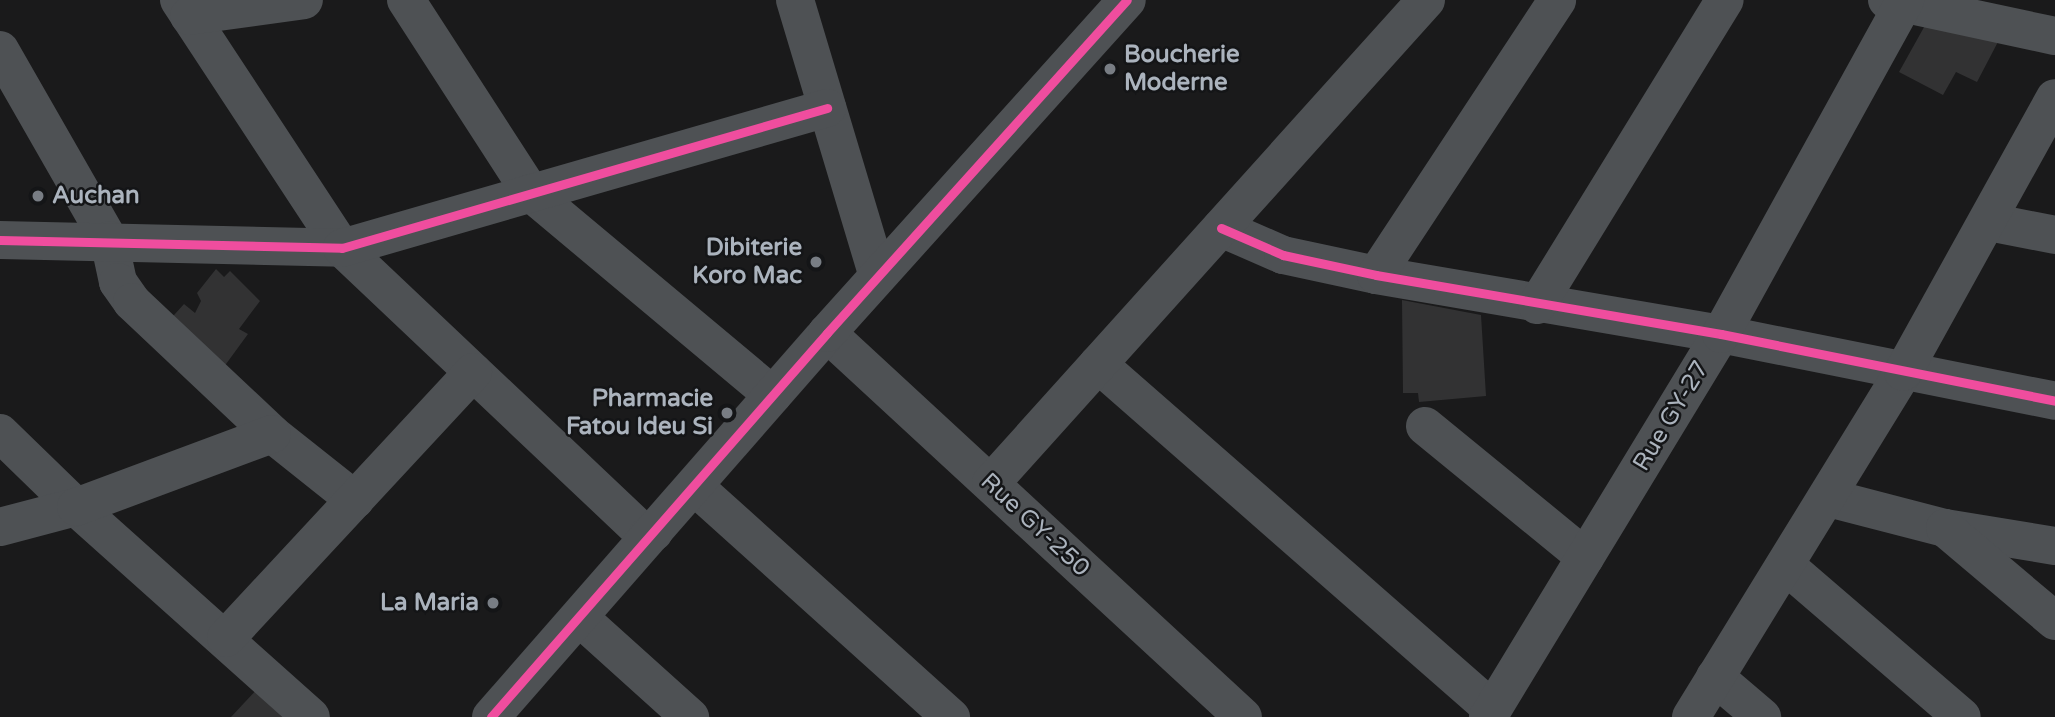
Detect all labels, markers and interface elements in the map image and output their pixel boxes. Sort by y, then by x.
place label: Boucherie Moderne [1124,41,1239,97]
marker: Boucherie Moderne [1102,61,1118,77]
place label: Auchan [52,182,140,210]
marker: Auchan [30,188,46,204]
place label: Dibiterie Koro Mac [692,234,802,290]
marker: Dibiterie Koro Mac [808,254,824,270]
street label: Rue GY-27 [1627,356,1715,476]
place label: Pharmacie Fatou Ideu Si [566,385,713,441]
marker: Pharmacie Fatou Ideu Si [719,405,735,421]
street label: Rue GY-250 [975,467,1095,583]
place label: La Maria [380,589,479,617]
marker: La Maria [485,595,501,611]

